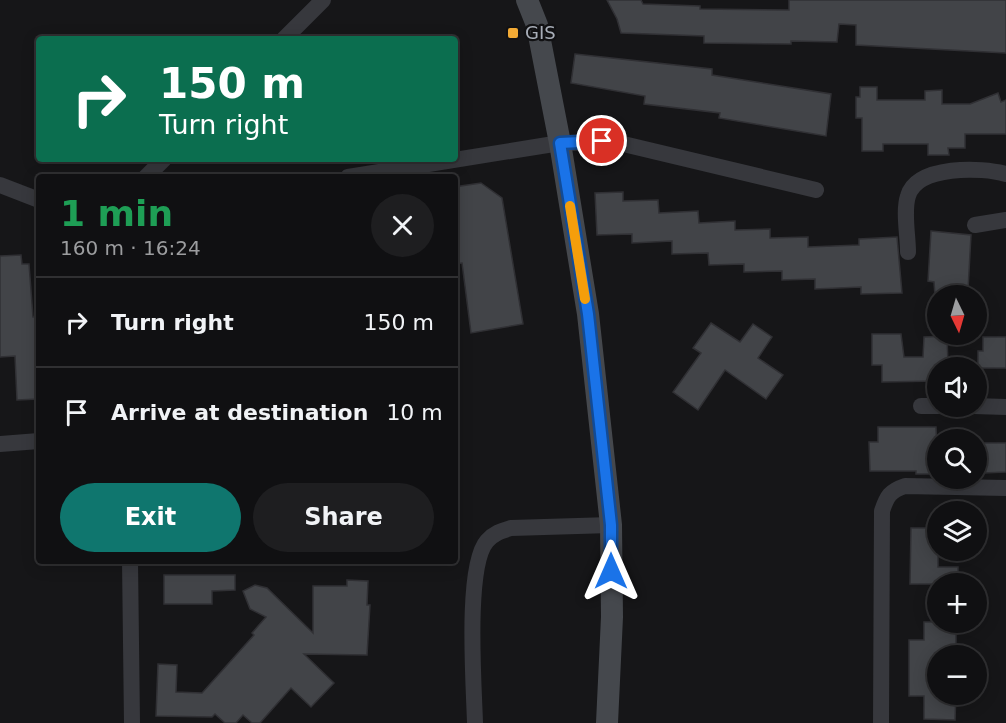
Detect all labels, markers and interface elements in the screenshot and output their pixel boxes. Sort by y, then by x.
place label: GIS [525,22,556,43]
marker: GIS [506,26,520,40]
text: 150 m [159,59,305,108]
icon: right [60,60,138,138]
text: Turn right [159,109,288,140]
pin [576,115,627,166]
icon: arrive [585,124,618,157]
text: 1 min [60,193,173,234]
button: close [371,194,434,257]
text: 160 m · 16:24 [60,236,201,260]
north arrow [927,285,987,345]
map controls [927,285,987,705]
icon: right [60,306,93,339]
text: Turn right [111,310,234,335]
text: 150 m [364,310,434,335]
button: sound [927,357,987,417]
icon: arrive [60,396,93,429]
text: Arrive at destination [111,400,368,425]
text: 10 m [386,400,443,425]
button: search [927,429,987,489]
button: Exit [60,483,241,552]
button: Share [253,483,434,552]
button: layers [927,501,987,561]
position arrow [579,539,643,603]
button: + [927,573,987,633]
button: − [927,645,987,705]

